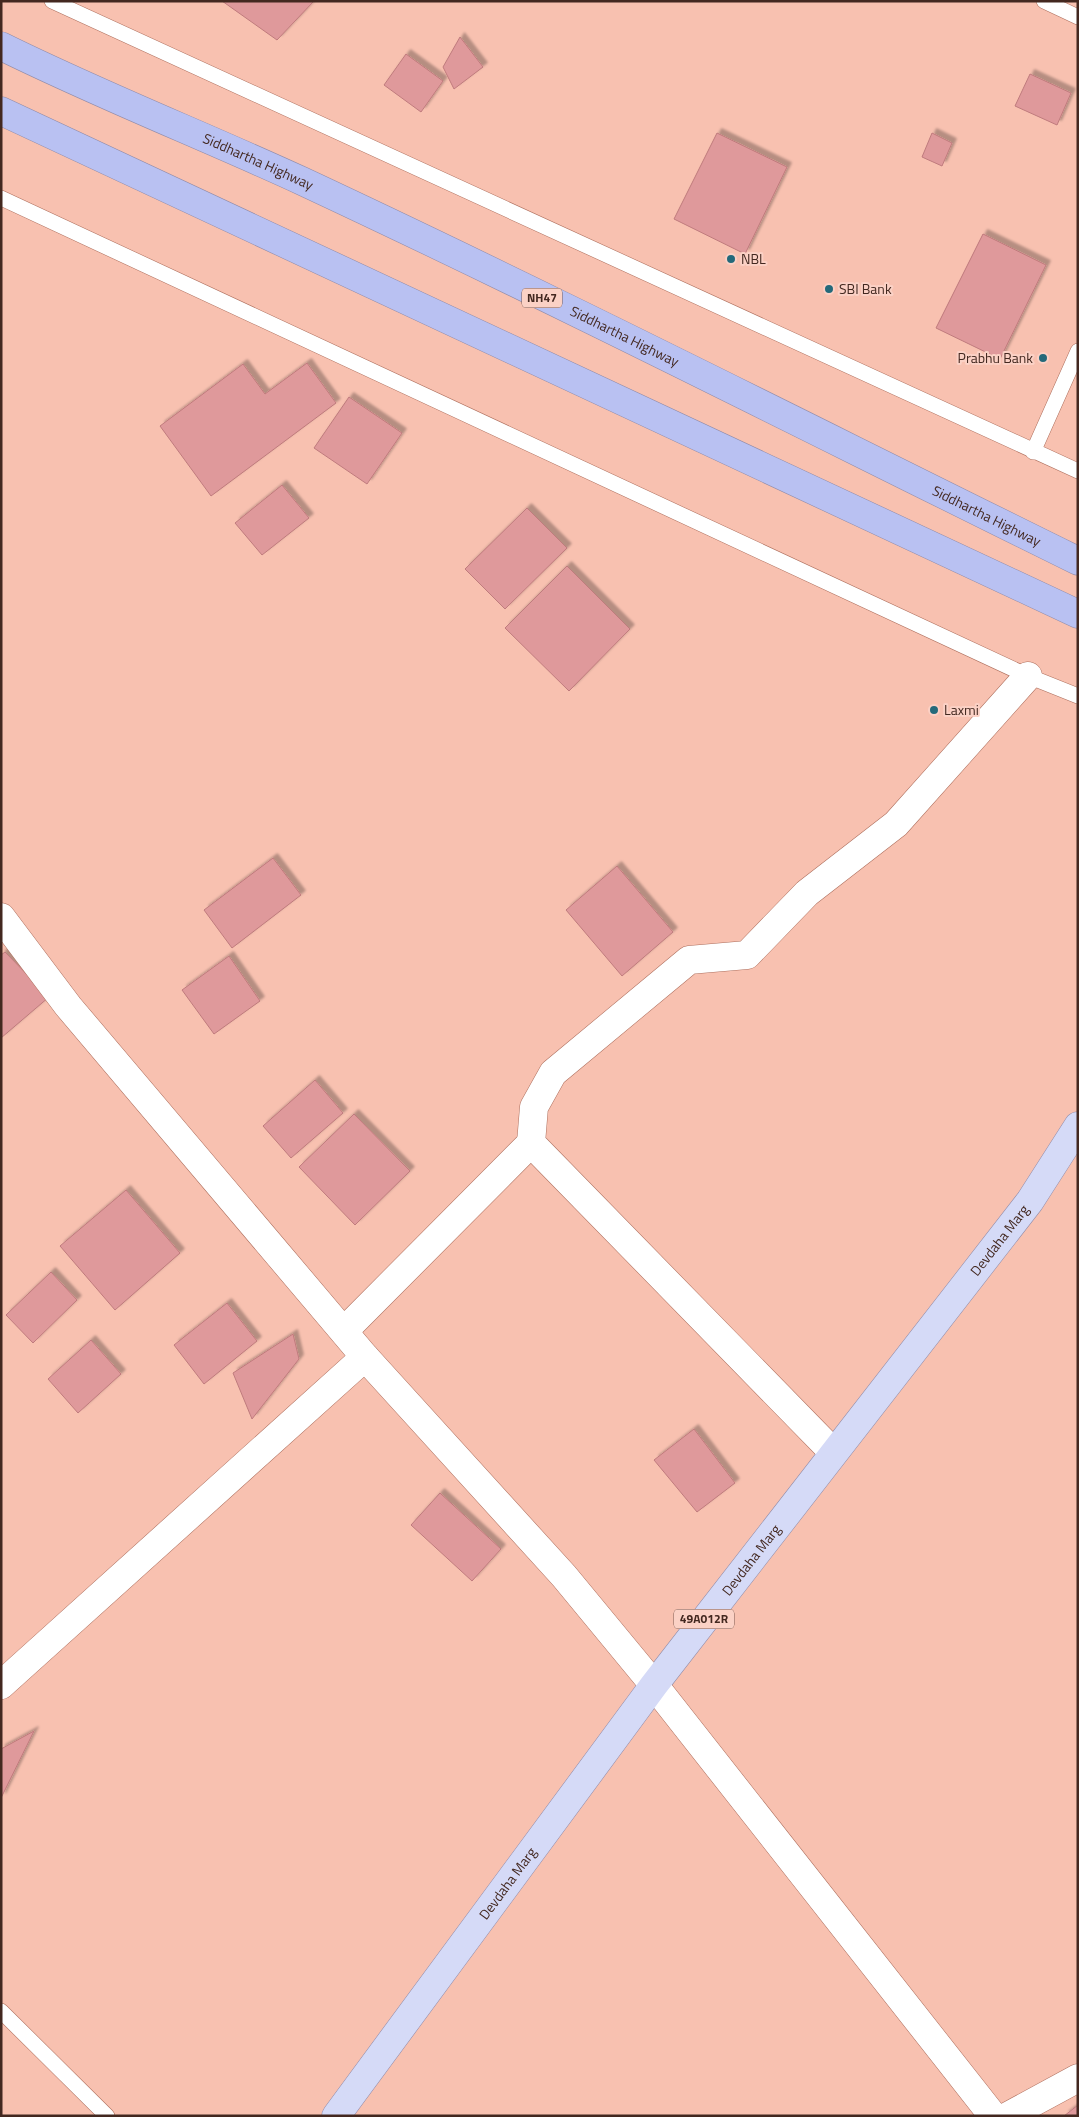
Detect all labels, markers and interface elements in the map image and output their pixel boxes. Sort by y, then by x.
street label: Siddhartha Highway [200,127,317,195]
place label: NBL [741,248,766,269]
marker: NBL [725,253,737,265]
place label: SBI Bank [839,278,892,299]
marker: SBI Bank [823,283,835,295]
road number: NH47 [522,288,562,308]
street label: Siddhartha Highway [567,300,683,372]
place label: Prabhu Bank [958,347,1033,368]
marker: Prabhu Bank [1037,352,1049,364]
street label: Siddhartha Highway [929,480,1045,551]
place label: Laxmi [944,699,979,720]
marker: Laxmi [928,704,940,716]
street label: Devdaha Marg [965,1200,1034,1280]
street label: Devdaha Marg [716,1519,785,1600]
road number: 49A012R [674,1610,734,1628]
street label: Devdaha Marg [473,1843,541,1924]

